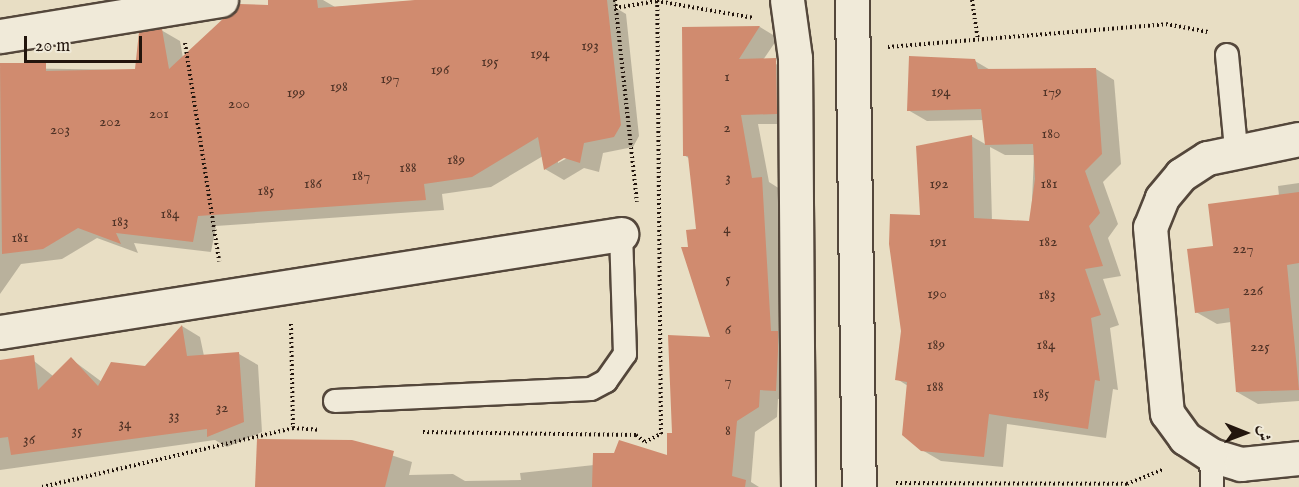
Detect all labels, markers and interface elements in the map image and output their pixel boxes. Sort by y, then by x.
scale bar [27,24,146,62]
text: 20 m [35,35,70,58]
house number: 193 [581,37,599,55]
house number: 194 [530,45,550,63]
house number: 195 [481,53,499,71]
house number: 196 [431,61,449,79]
house number: 1 [724,68,730,86]
house number: 197 [380,70,400,88]
house number: 198 [330,78,348,96]
house number: 194 [931,83,951,101]
house number: 179 [1042,83,1062,101]
house number: 199 [287,84,305,102]
house number: 200 [228,95,250,113]
house number: 201 [149,105,169,123]
house number: 202 [99,113,121,131]
house number: 2 [723,119,731,137]
house number: 203 [50,121,70,139]
house number: 180 [1042,125,1060,143]
house number: 189 [447,151,465,169]
house number: 188 [399,159,417,177]
house number: 187 [352,167,370,185]
house number: 3 [725,169,731,187]
house number: 186 [304,175,322,193]
house number: 192 [929,175,949,193]
house number: 181 [1040,175,1058,193]
house number: 185 [258,182,274,200]
house number: 184 [161,205,179,223]
house number: 183 [111,213,129,231]
house number: 4 [723,220,731,238]
house number: 181 [11,229,29,247]
house number: 191 [929,233,947,251]
house number: 182 [1039,233,1057,251]
house number: 227 [1233,240,1253,258]
house number: 5 [725,270,731,288]
house number: 226 [1243,282,1263,300]
house number: 190 [927,285,947,303]
house number: 183 [1038,286,1056,304]
house number: 6 [725,321,731,339]
house number: 189 [927,336,945,354]
house number: 184 [1037,336,1055,354]
house number: 225 [1250,338,1270,356]
house number: 7 [724,372,732,390]
house number: 188 [926,378,944,396]
house number: 185 [1033,385,1049,403]
house number: 32 [216,399,228,417]
north arrow [1215,403,1275,463]
house number: 33 [168,407,180,425]
house number: 34 [119,415,131,433]
house number: 35 [71,422,83,440]
house number: 8 [725,422,731,440]
text: ش [1253,425,1273,441]
house number: 36 [23,431,35,449]

